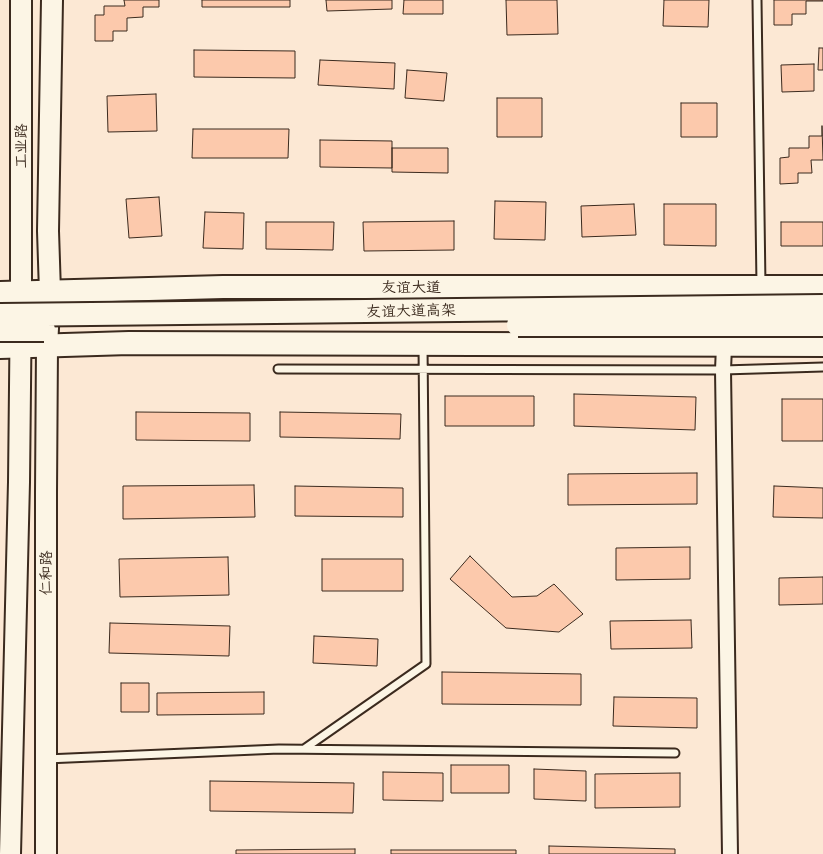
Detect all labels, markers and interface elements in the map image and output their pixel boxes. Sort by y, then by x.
street label: 工业路 [12,124,30,168]
street label: 友谊大道 [381,278,441,296]
street label: 友谊大道高架 [366,301,456,321]
street label: 仁和路 [37,551,55,595]

